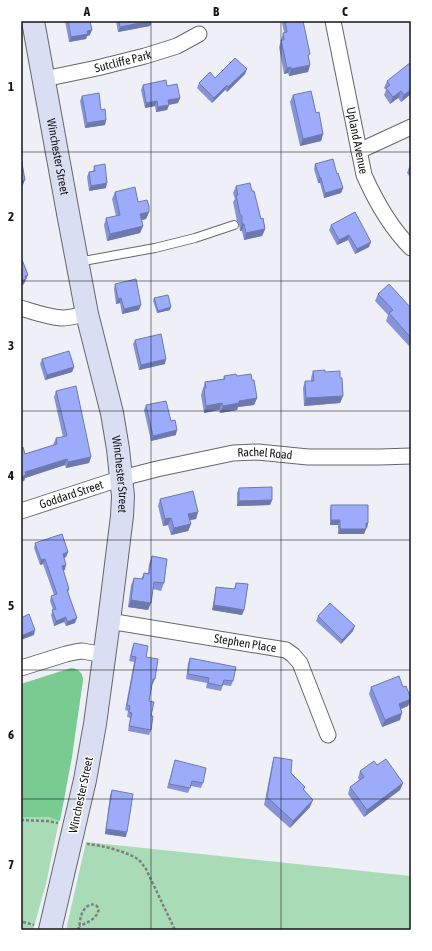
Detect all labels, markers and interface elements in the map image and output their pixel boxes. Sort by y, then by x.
text: A [83,4,91,19]
text: B [213,4,220,19]
text: C [342,4,348,19]
street label: Sutcliffe Park [93,47,154,75]
text: 1 [8,79,14,94]
street label: Upland Avenue [344,106,371,175]
street label: Winchester Street [44,117,72,197]
text: 2 [8,209,14,224]
text: 3 [8,338,14,353]
street label: Winchester Street [109,435,130,514]
street label: Rachel Road [237,445,293,462]
text: 4 [7,468,14,483]
street label: Goddard Street [38,477,106,511]
text: 5 [8,598,14,613]
street label: Stephen Place [213,631,277,655]
text: 6 [8,727,14,742]
street label: Winchester Street [66,755,96,834]
text: 7 [8,857,14,872]

